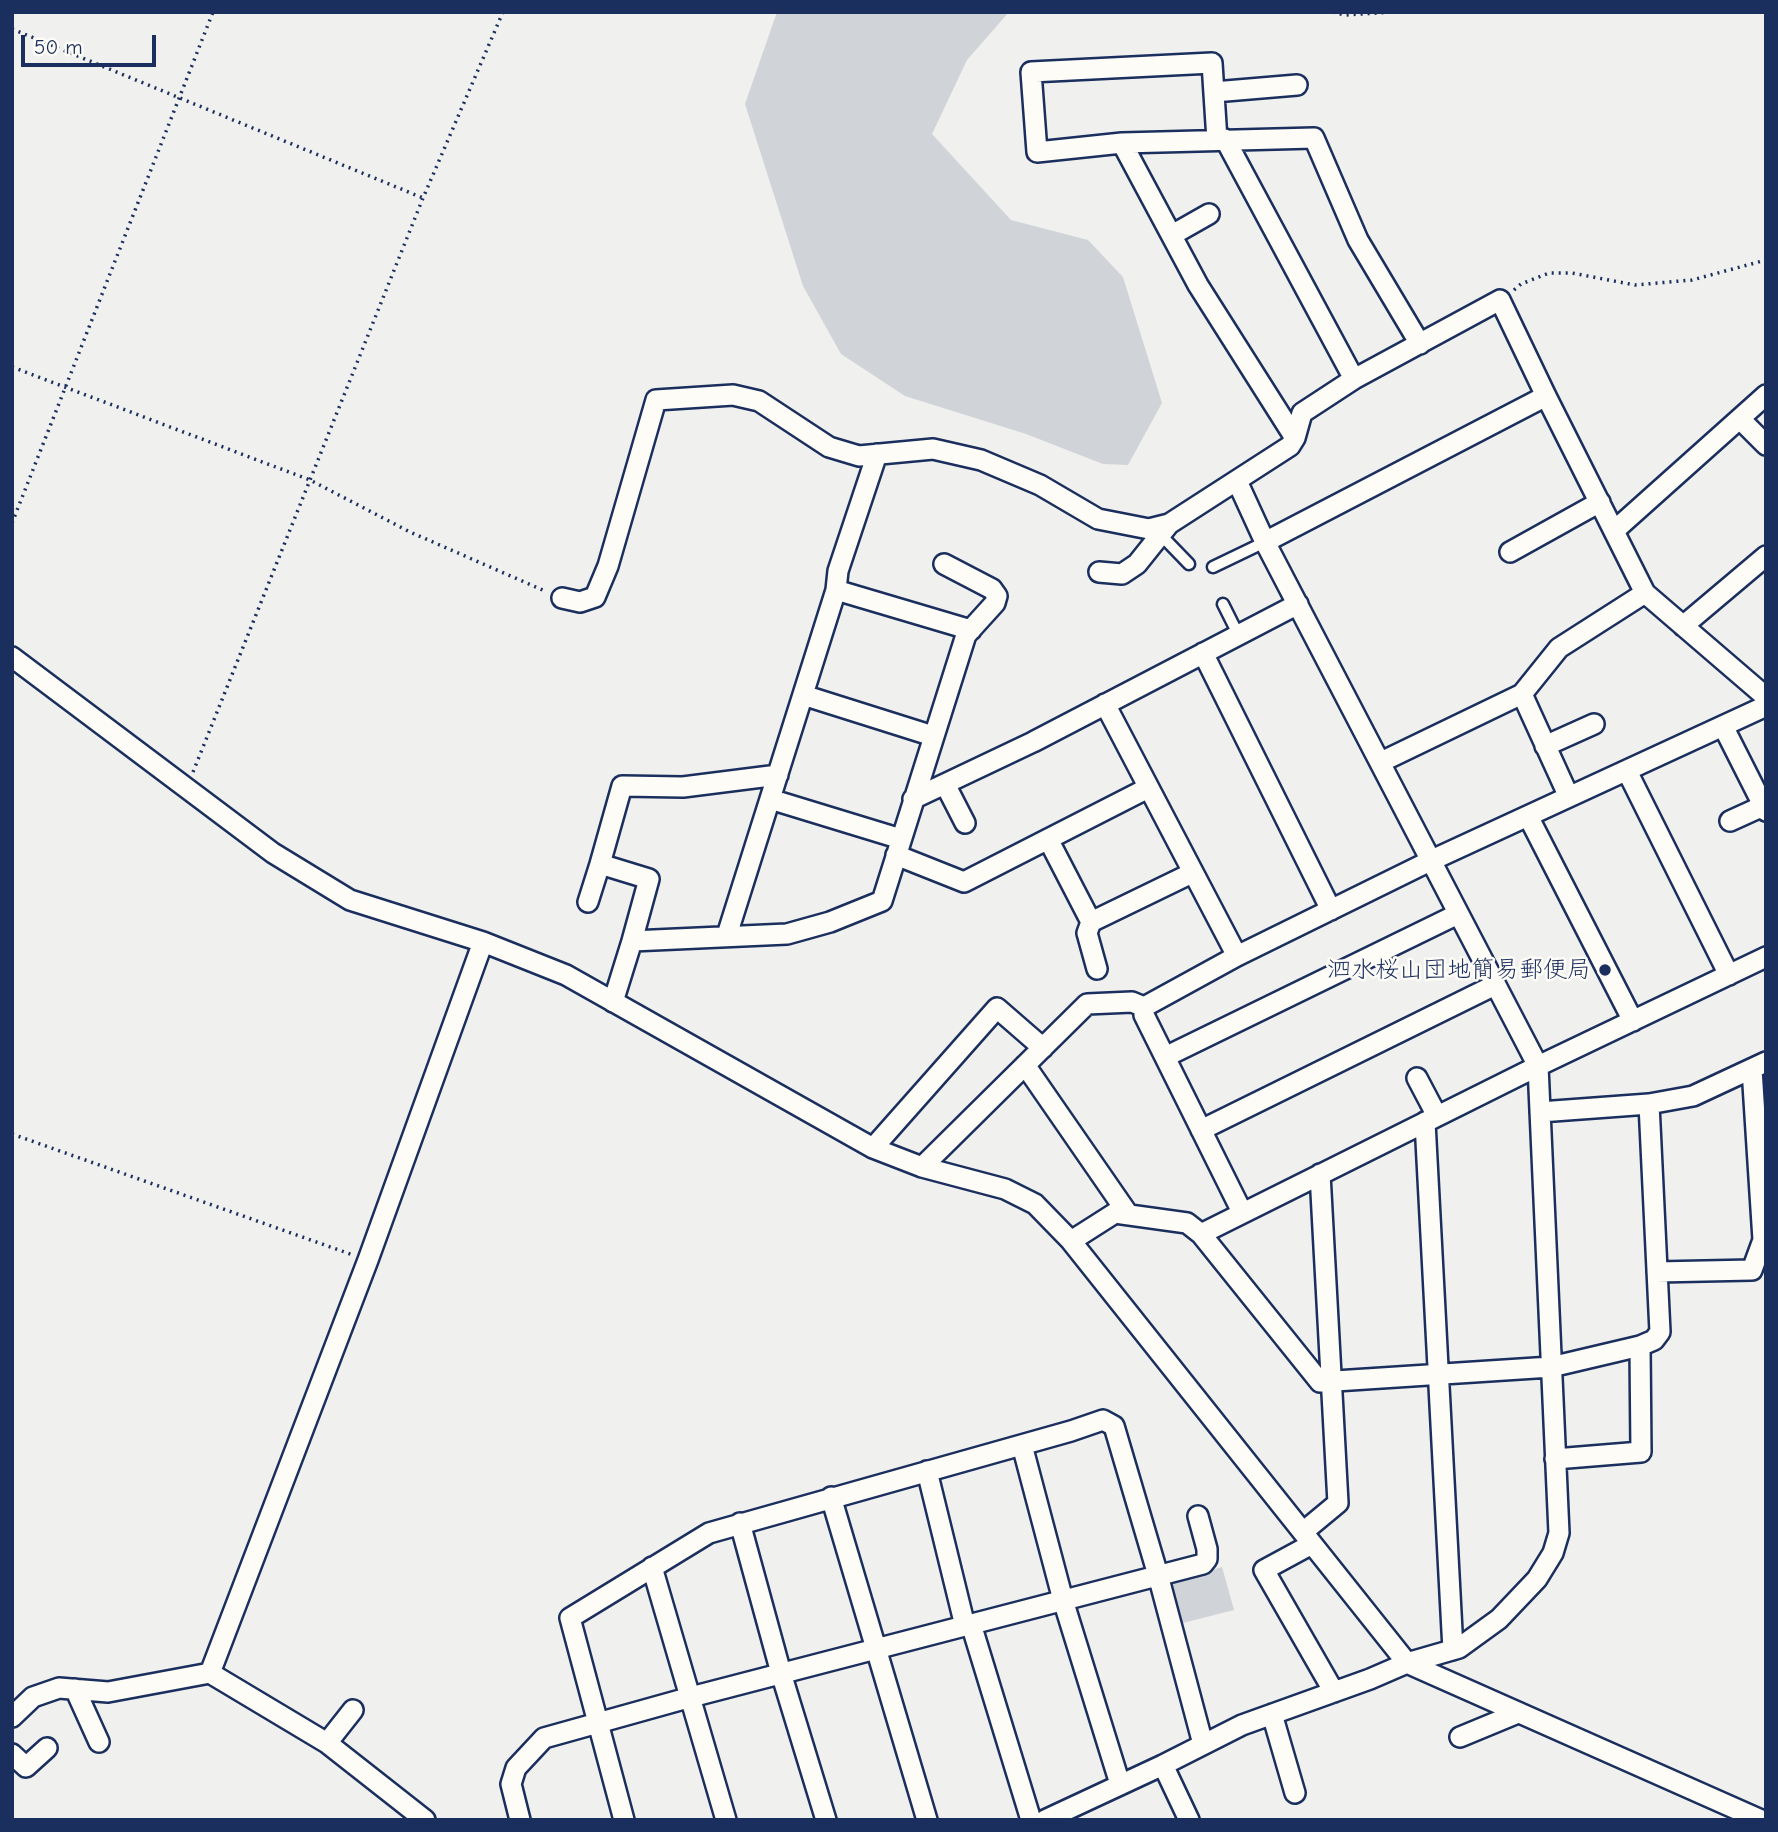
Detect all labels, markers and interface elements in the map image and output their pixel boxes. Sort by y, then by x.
scale bar [24,21,159,65]
text: 50 m [34,35,83,59]
place label: 泗水桜山団地簡易郵便局 [1327,956,1591,984]
marker: 泗水桜山団地簡易郵便局 [1597,962,1613,978]

